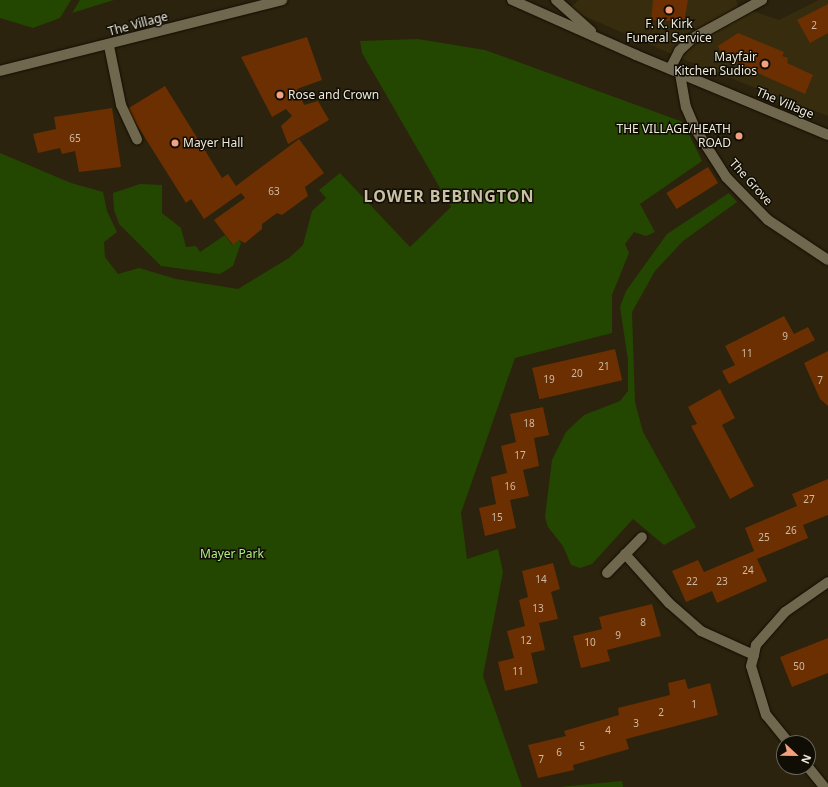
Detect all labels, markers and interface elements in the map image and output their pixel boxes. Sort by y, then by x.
marker: F. K. Kirk Funeral Service [664,5,674,15]
street label: The Village [107,9,169,39]
place label: F. K. Kirk Funeral Service [626,17,712,45]
house number: 2 [811,20,817,32]
place label: Mayfair Kitchen Sudios [674,50,757,78]
marker: Mayfair Kitchen Sudios [760,59,770,69]
street label: The Village [754,84,816,122]
place label: Rose and Crown [288,88,379,102]
marker: Rose and Crown [275,90,285,100]
place label: THE VILLAGE/HEATH ROAD [617,122,731,150]
marker: THE VILLAGE/HEATH ROAD [734,131,744,141]
house number: 65 [69,133,81,145]
place label: Mayer Hall [183,136,243,150]
marker: Mayer Hall [170,138,180,148]
street label: The Grove [726,156,776,208]
house number: 63 [268,186,280,198]
district label: LOWER BEBINGTON [364,186,534,206]
house number: 9 [782,331,788,343]
house number: 11 [741,348,753,360]
house number: 21 [598,361,610,373]
house number: 20 [571,368,583,380]
house number: 19 [543,374,555,386]
house number: 7 [817,375,823,387]
house number: 18 [523,418,535,430]
house number: 17 [514,450,526,462]
house number: 16 [504,481,516,493]
house number: 27 [803,494,815,506]
house number: 15 [491,512,503,524]
house number: 26 [785,525,797,537]
house number: 25 [758,532,770,544]
park label: Mayer Park [200,547,264,561]
house number: 24 [742,565,754,577]
house number: 14 [535,574,547,586]
house number: 22 [686,576,698,588]
house number: 23 [716,576,728,588]
house number: 13 [532,603,544,615]
house number: 8 [640,617,646,629]
house number: 9 [615,630,621,642]
house number: 12 [520,635,532,647]
house number: 10 [584,637,596,649]
house number: 50 [793,661,805,673]
house number: 11 [512,666,524,678]
house number: 1 [691,699,697,711]
house number: 2 [658,707,664,719]
house number: 3 [633,718,639,730]
house number: 4 [605,725,611,737]
north arrow [776,735,816,775]
house number: 5 [579,741,585,753]
house number: 6 [556,747,562,759]
text: N [798,752,815,766]
house number: 7 [538,754,544,766]

